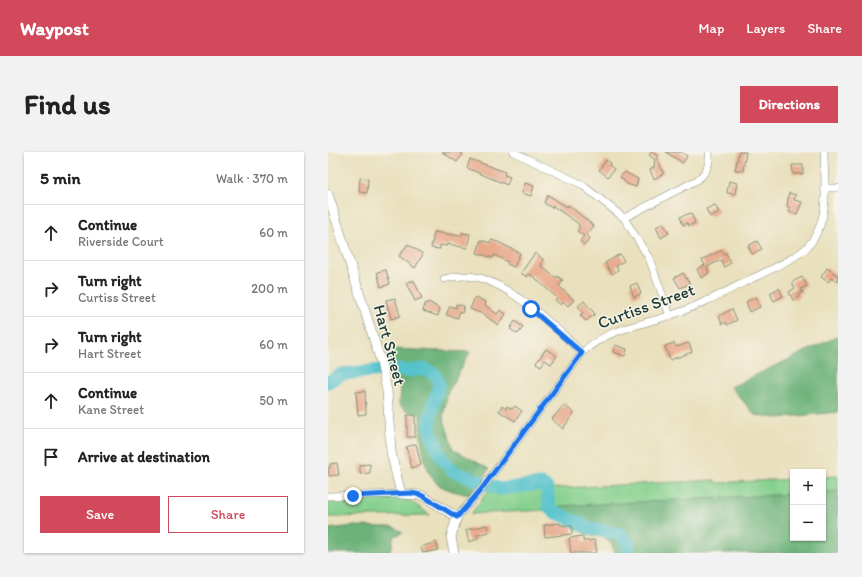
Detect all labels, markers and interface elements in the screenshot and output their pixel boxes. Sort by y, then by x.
text: Waypost [20,17,89,40]
text: Map [699,20,724,37]
text: Layers [746,20,785,37]
text: Share [807,20,842,37]
button: Directions [740,86,838,123]
text: Find us [24,87,111,121]
text: 5 min [40,168,80,188]
text: Walk · 370 m [216,171,288,186]
text: Continue [78,216,137,234]
icon: ahead [40,222,62,244]
text: 60 m [259,225,288,240]
text: Riverside Court [78,234,164,249]
text: Turn right [78,272,142,290]
icon: right [40,278,62,300]
street label: Curtiss Street [595,279,697,333]
text: 200 m [251,281,288,296]
text: Curtiss Street [78,290,156,305]
route start [522,300,540,318]
street label: Hart Street [370,302,411,388]
text: Turn right [78,328,142,346]
icon: right [40,334,62,356]
text: 60 m [259,337,288,352]
text: Hart Street [78,346,141,361]
text: Continue [78,384,137,402]
icon: ahead [40,390,62,412]
text: 50 m [259,393,288,408]
text: Kane Street [78,402,144,417]
icon: arrive [40,446,62,468]
text: Arrive at destination [78,448,210,466]
map controls [790,469,826,541]
button: + [790,469,826,505]
route end [344,487,362,505]
button: Save [40,496,160,533]
button: Share [168,496,288,533]
button: − [790,505,826,541]

